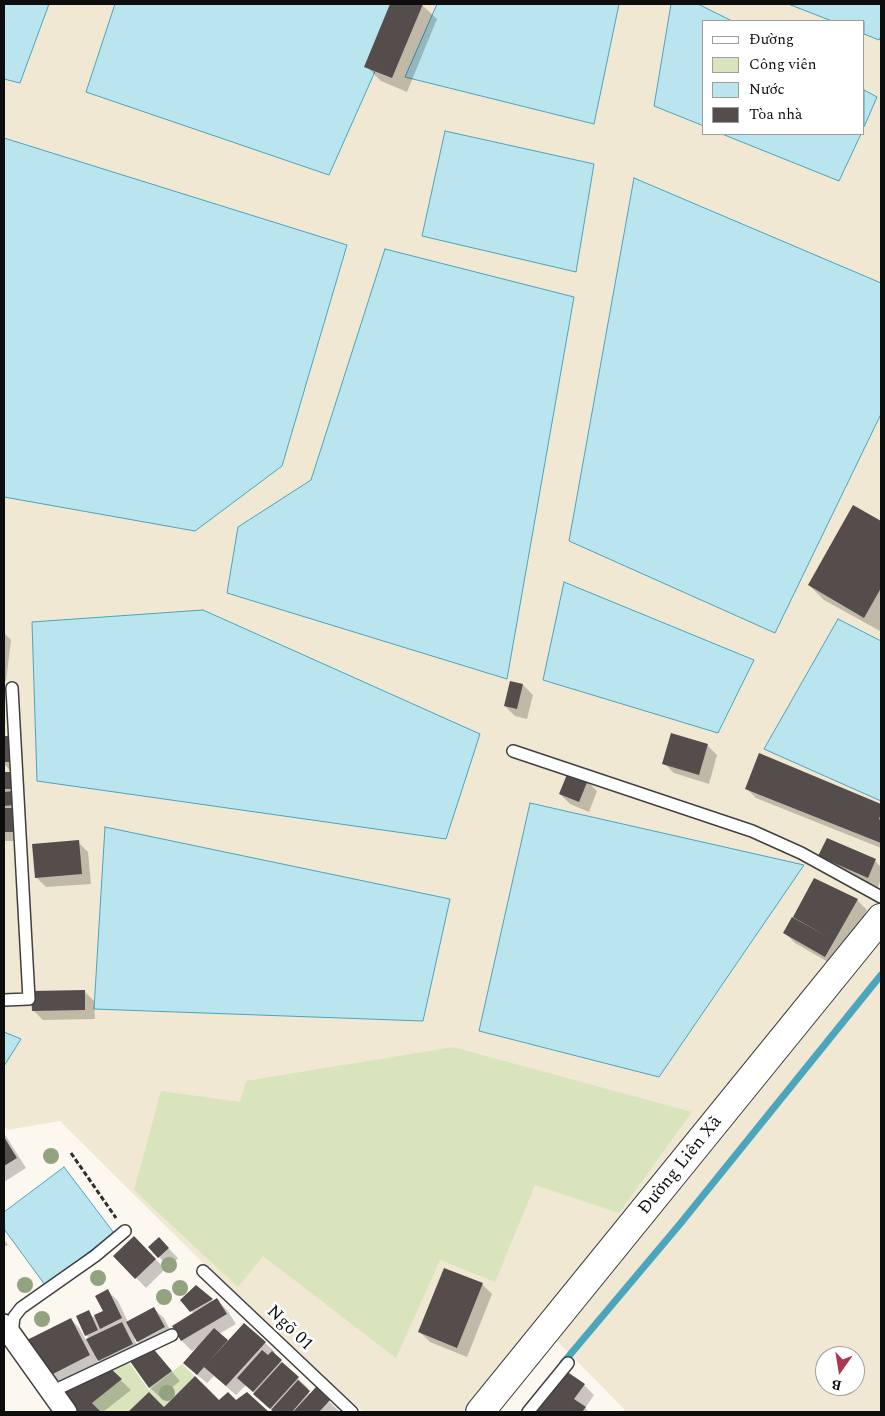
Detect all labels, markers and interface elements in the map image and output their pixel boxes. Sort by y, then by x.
legend [702,20,865,135]
text: Đường [749,28,794,51]
text: Công viên [749,53,816,76]
text: Nước [749,78,785,101]
text: Tòa nhà [749,103,802,126]
street label: Đường Liên Xã [635,1112,727,1220]
street label: Ngõ 01 [261,1302,317,1356]
north arrow [815,1346,865,1396]
text: B [830,1374,844,1396]

